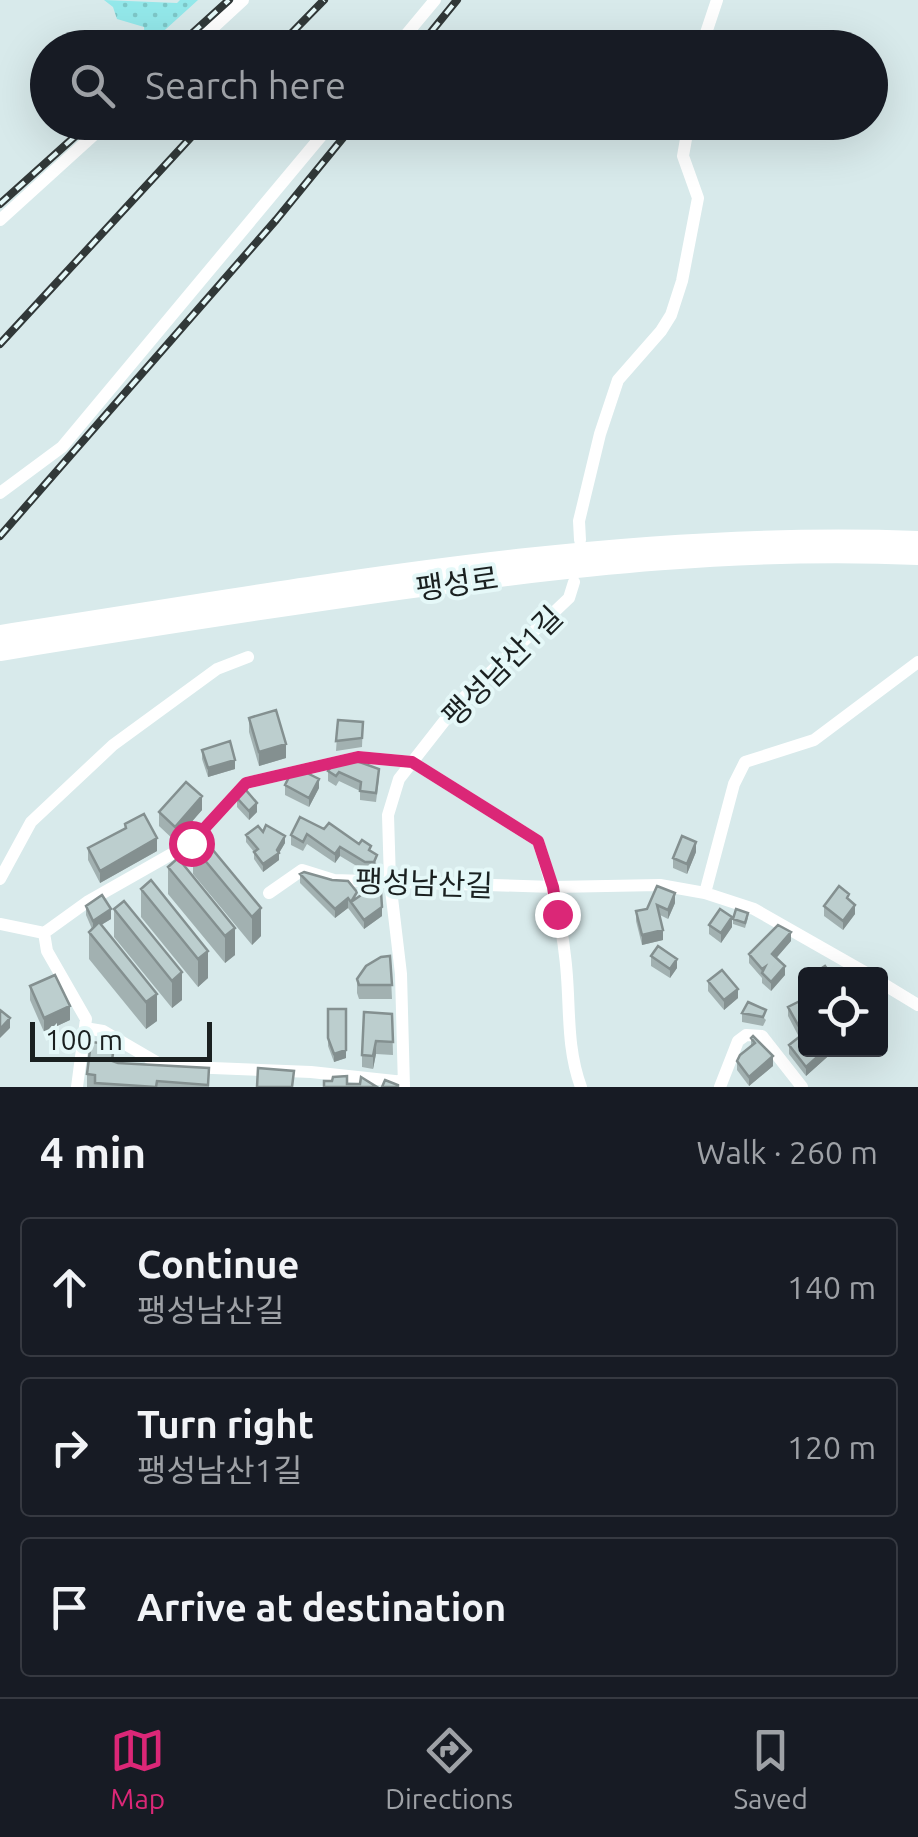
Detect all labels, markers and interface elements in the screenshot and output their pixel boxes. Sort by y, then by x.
search box [30,30,888,140]
icon: search [65,58,120,113]
text: Search here [145,64,346,106]
street label: 팽성로 [414,560,500,606]
street label: 팽성남산1길 [435,599,569,733]
route start [169,821,215,867]
street label: 팽성남산길 [354,864,494,902]
route end [535,892,581,938]
map controls [798,967,888,1057]
button: locate [798,967,888,1057]
scale bar [30,1017,212,1062]
text: 100 m [45,1024,123,1055]
text: 4 min [40,1129,146,1176]
text: Walk · 260 m [696,1134,878,1170]
text: Continue [137,1243,299,1285]
icon: ahead [42,1260,97,1315]
text: 140 m [787,1269,876,1305]
text: 팽성남산길 [137,1292,284,1328]
text: Turn right [137,1403,314,1445]
icon: right [42,1420,97,1475]
text: 120 m [787,1429,876,1465]
text: 팽성남산1길 [137,1452,302,1488]
icon: arrive [42,1580,97,1635]
text: Arrive at destination [137,1586,506,1628]
tab: Map [110,1723,165,1814]
tab: Directions [385,1723,513,1814]
tab: Saved [733,1723,808,1814]

